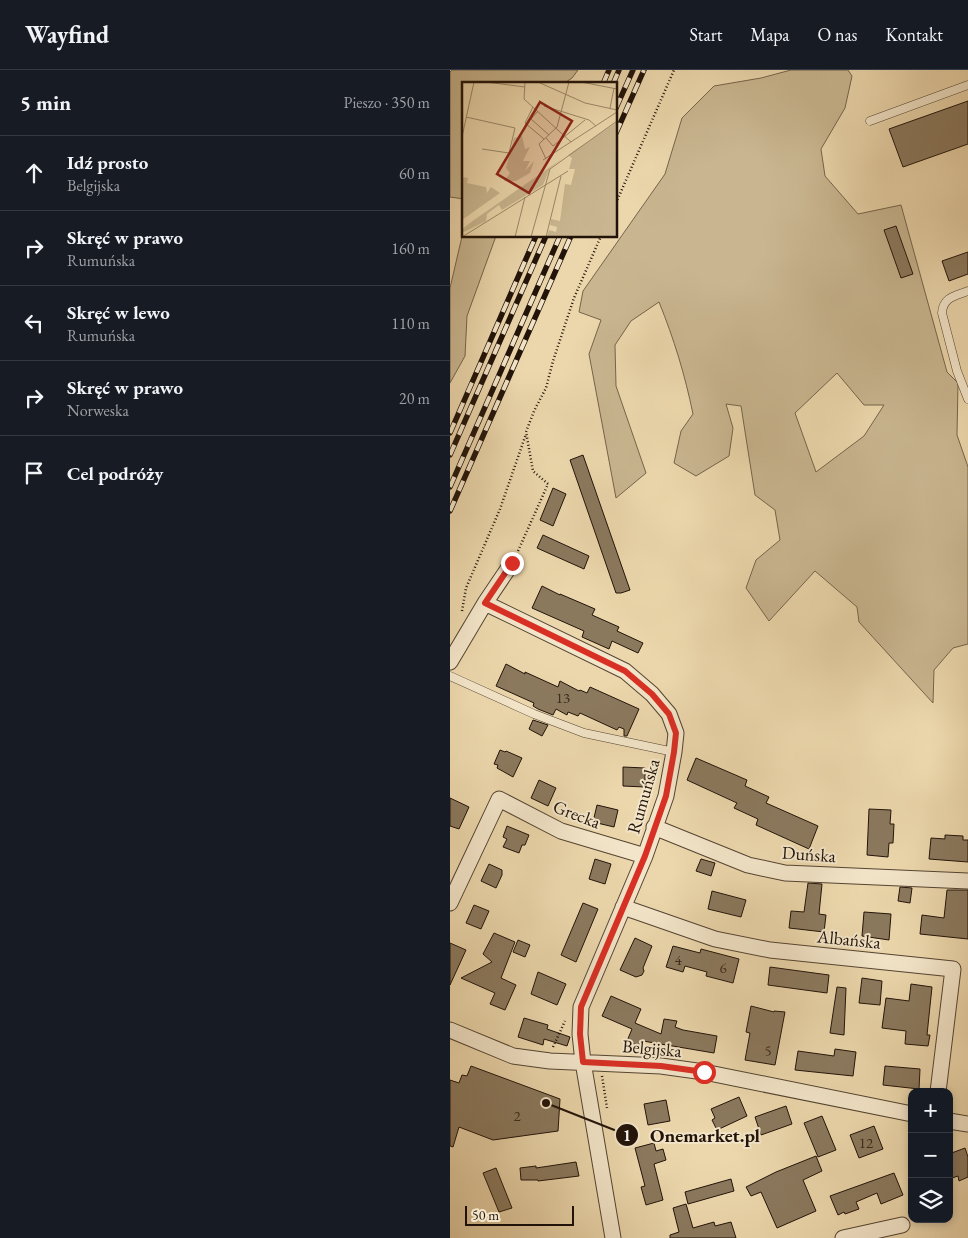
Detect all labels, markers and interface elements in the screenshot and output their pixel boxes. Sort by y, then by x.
text: Wayfind [25,19,109,50]
text: Start [689,23,722,46]
text: Mapa [750,23,790,46]
text: O nas [818,23,857,46]
text: Kontakt [885,23,943,46]
inset map [462,82,618,238]
text: 5 min [20,89,71,116]
text: Pieszo · 350 m [344,92,430,113]
text: Idź prosto [67,150,148,175]
icon: ahead [20,159,48,187]
text: 60 m [399,163,430,184]
text: Belgijska [67,175,120,196]
text: Skręć w prawo [67,225,183,250]
icon: right [20,234,48,262]
text: 160 m [391,238,430,259]
text: Rumuńska [67,250,135,271]
text: Skręć w lewo [67,300,170,325]
icon: left [20,309,48,337]
text: 110 m [391,313,430,334]
text: Rumuńska [67,325,135,346]
text: Skręć w prawo [67,375,183,400]
icon: right [20,384,48,412]
text: 20 m [399,388,430,409]
text: Norweska [67,400,129,421]
icon: arrive [20,459,48,487]
text: Cel podróży [67,461,163,486]
route end [501,552,524,575]
house number: 13 [556,688,570,707]
street label: Rumuńska [621,755,665,836]
street label: Grecka [550,794,605,834]
street label: Duńska [781,841,838,867]
street label: Albańska [815,924,883,954]
house number: 4 [674,950,682,969]
house number: 6 [719,958,727,977]
street label: Belgijska [621,1034,684,1062]
house number: 5 [764,1041,772,1060]
route start [693,1061,716,1084]
map controls [908,1088,953,1223]
button: + [908,1088,953,1133]
house number: 2 [513,1106,521,1125]
callout: Onemarket.pl [615,1118,769,1152]
text: Onemarket.pl [650,1123,761,1148]
text: 1 [623,1126,631,1145]
house number: 12 [859,1133,874,1152]
button: − [908,1133,953,1178]
button: layers [908,1178,953,1223]
scale bar [465,1203,574,1226]
text: 50 m [472,1206,499,1224]

